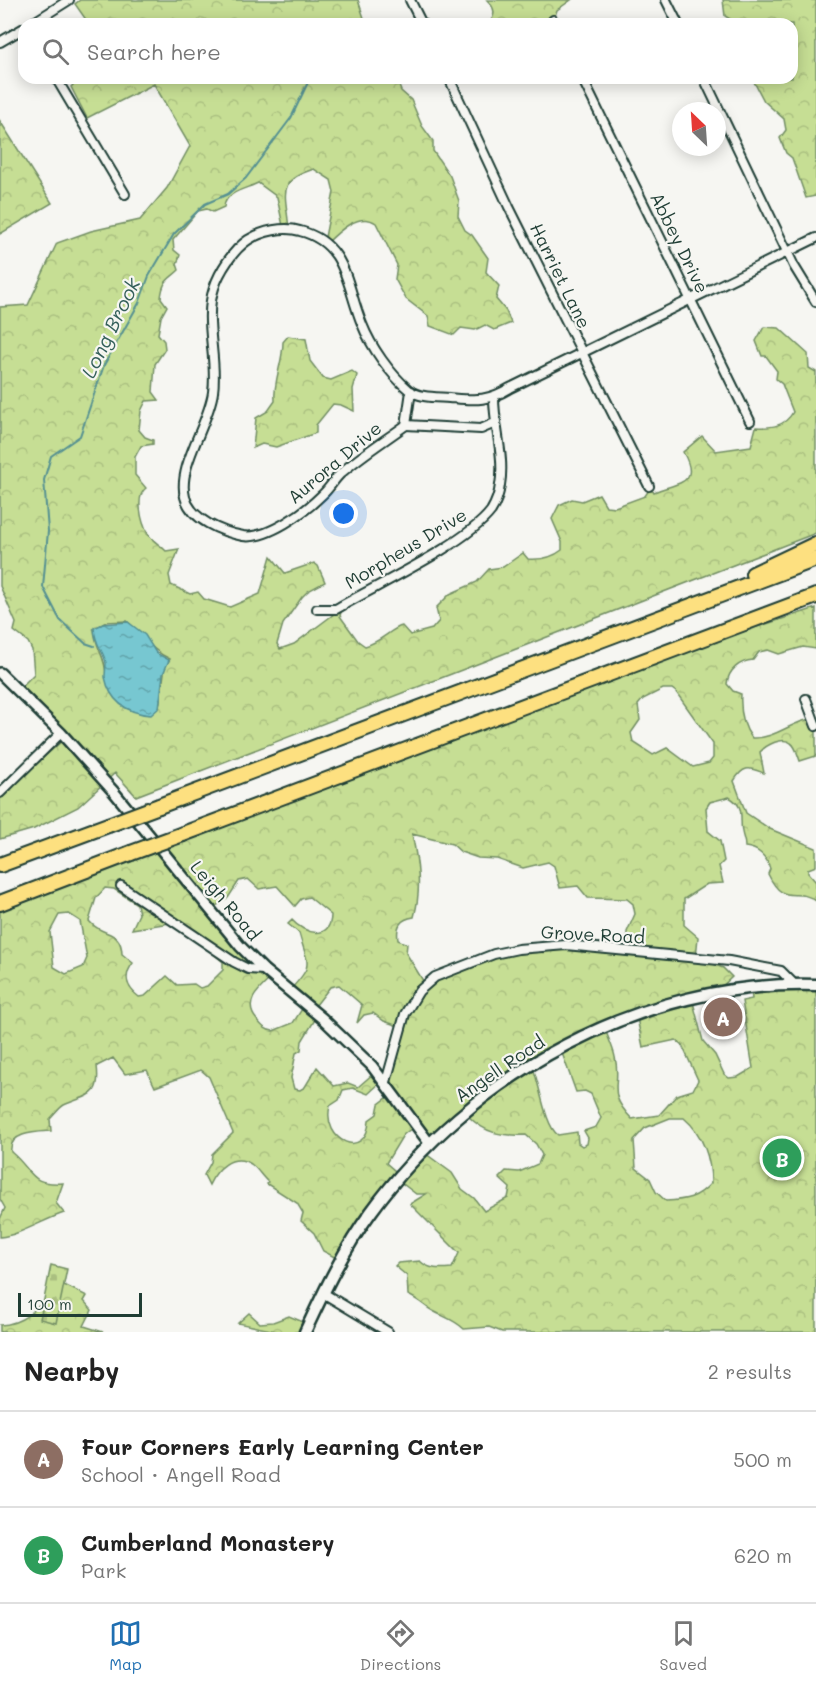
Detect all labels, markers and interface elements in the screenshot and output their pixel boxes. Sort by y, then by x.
search box [18,18,798,84]
icon: search [39,35,72,68]
text: Search here [87,37,221,66]
north arrow [672,102,726,156]
street label: Abbey Drive [645,188,715,297]
street label: Harriet Lane [525,219,597,332]
water label: Long Brook [75,273,146,382]
street label: Aurora Drive [282,416,386,509]
your location [329,499,358,528]
street label: Morpheus Drive [340,502,471,594]
street label: Leigh Road [185,855,266,945]
street label: Grove Road [540,919,646,949]
pin: A [704,994,742,1040]
street label: Angell Road [450,1029,549,1107]
pin: B [762,1136,802,1180]
scale bar [18,1290,142,1318]
text: 100 m [27,1293,72,1314]
text: Nearby [24,1354,119,1388]
text: 2 results [708,1358,792,1384]
text: Four Corners Early Learning Center [81,1432,484,1461]
text: A [37,1446,50,1472]
text: 500 m [733,1446,792,1472]
text: School · Angell Road [81,1461,281,1487]
text: Cumberland Monastery [81,1528,335,1557]
text: B [37,1542,50,1568]
text: 620 m [734,1542,792,1568]
text: Park [81,1557,126,1583]
tab: Map [109,1617,142,1674]
tab: Directions [360,1617,441,1674]
tab: Saved [659,1617,707,1674]

